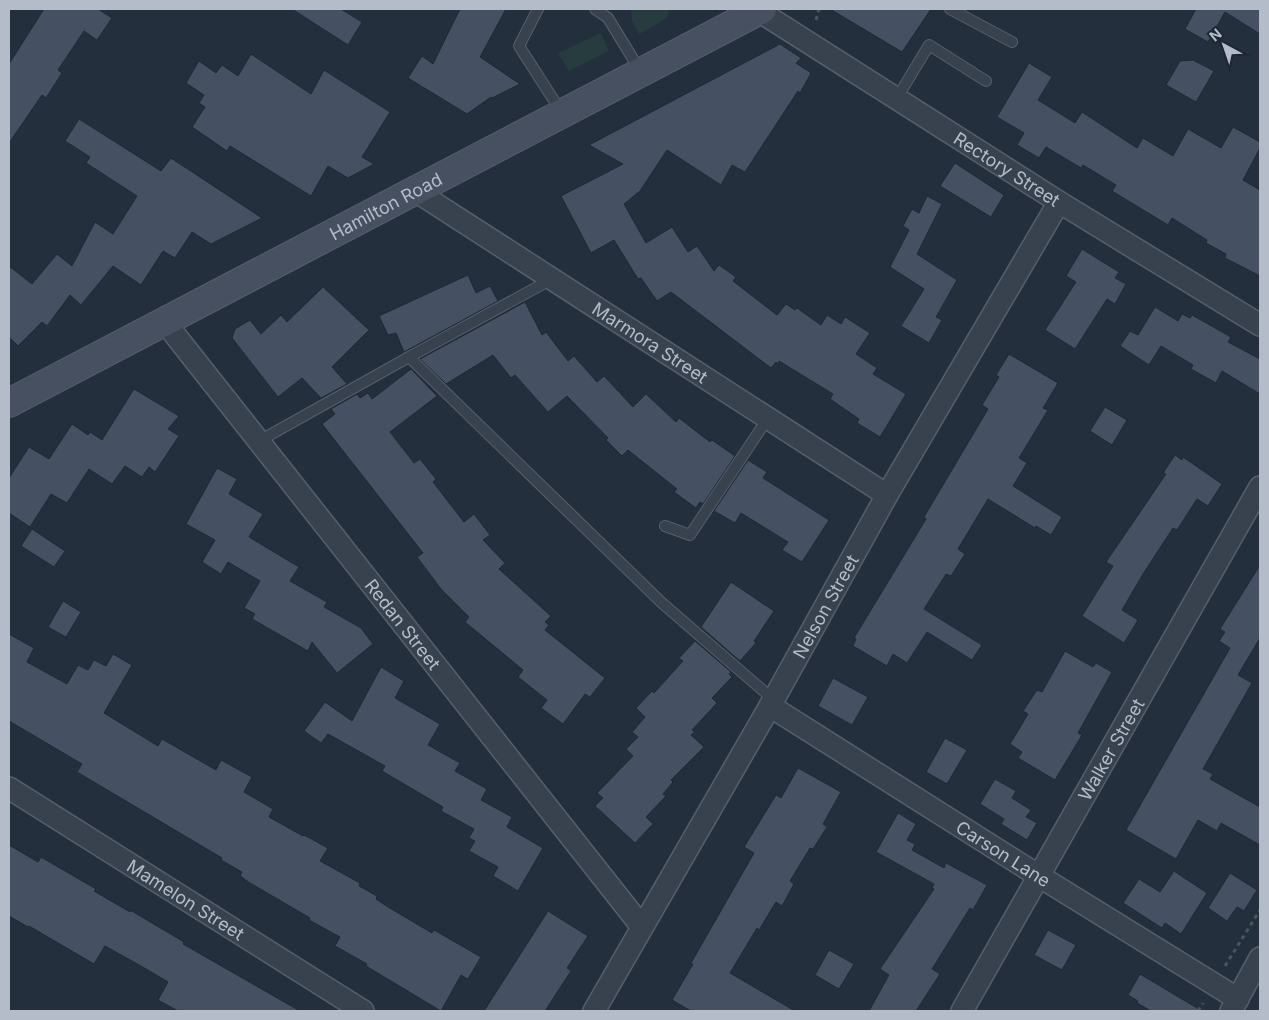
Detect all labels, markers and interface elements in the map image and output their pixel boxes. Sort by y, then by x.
north arrow [1199,20,1249,70]
text: N [1206,25,1225,45]
street label: Rectory Street [950,127,1064,210]
street label: Hamilton Road [326,168,445,244]
street label: Marmora Street [589,297,712,387]
street label: Nelson Street [788,551,862,662]
street label: Redan Street [361,575,445,674]
street label: Walker Street [1074,695,1148,804]
street label: Carson Lane [952,816,1054,891]
street label: Mamelon Street [123,855,248,944]

